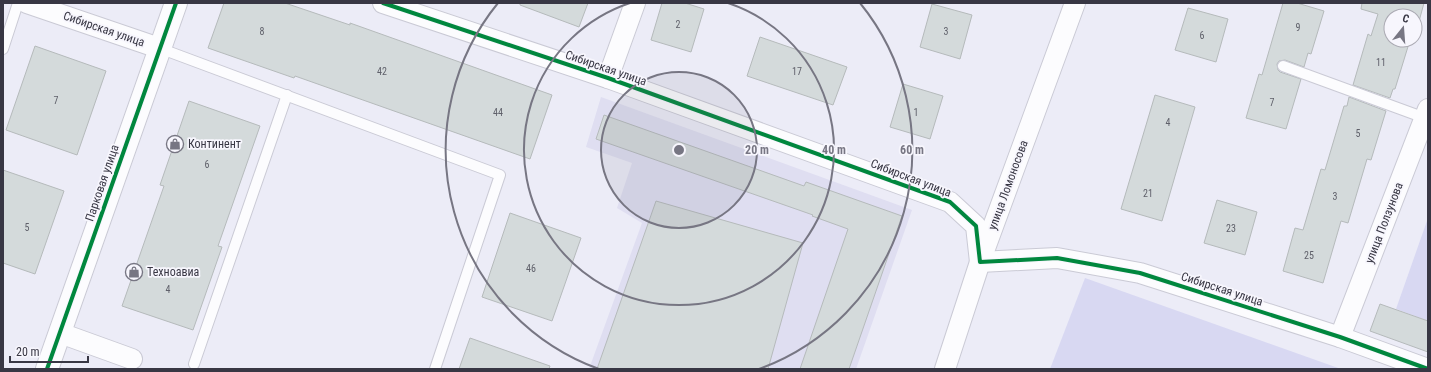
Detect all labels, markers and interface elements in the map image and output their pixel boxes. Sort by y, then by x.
street label: Сибирская улица [61,8,147,50]
north arrow [1383,8,1423,48]
text: С [1401,12,1411,26]
house number: 2 [676,19,681,30]
house number: 9 [1296,22,1301,33]
house number: 8 [260,26,265,37]
house number: 3 [944,26,949,37]
house number: 6 [1200,30,1205,41]
street label: Сибирская улица [563,47,649,89]
house number: 11 [1376,57,1386,68]
house number: 42 [377,66,387,77]
house number: 17 [792,66,802,77]
house number: 7 [54,95,59,106]
house number: 7 [1270,97,1275,108]
house number: 44 [493,107,503,118]
house number: 1 [914,107,918,118]
house number: 4 [1166,117,1171,128]
house number: 5 [1356,128,1361,139]
shop icon: Континент [165,134,185,154]
place label: Континент [188,137,241,151]
street label: улица Ломоносова [985,138,1031,232]
street label: Парковая улица [82,143,122,223]
centre of rings [672,143,686,157]
text: 20 m [745,143,769,157]
text: 40 m [822,143,846,157]
text: 60 m [900,143,924,157]
street label: Сибирская улица [869,156,954,200]
house number: 6 [205,159,210,170]
street label: улица Ползунова [1362,180,1406,265]
house number: 21 [1143,188,1153,199]
house number: 3 [1333,191,1338,202]
house number: 5 [25,222,30,233]
house number: 23 [1226,223,1236,234]
house number: 25 [1304,250,1314,261]
shop icon: Техноавиа [124,262,144,282]
house number: 46 [526,263,536,274]
place label: Техноавиа [147,265,200,279]
street label: Сибирская улица [1179,269,1265,309]
house number: 4 [166,284,171,295]
scale bar [10,338,88,364]
text: 20 m [16,345,40,359]

